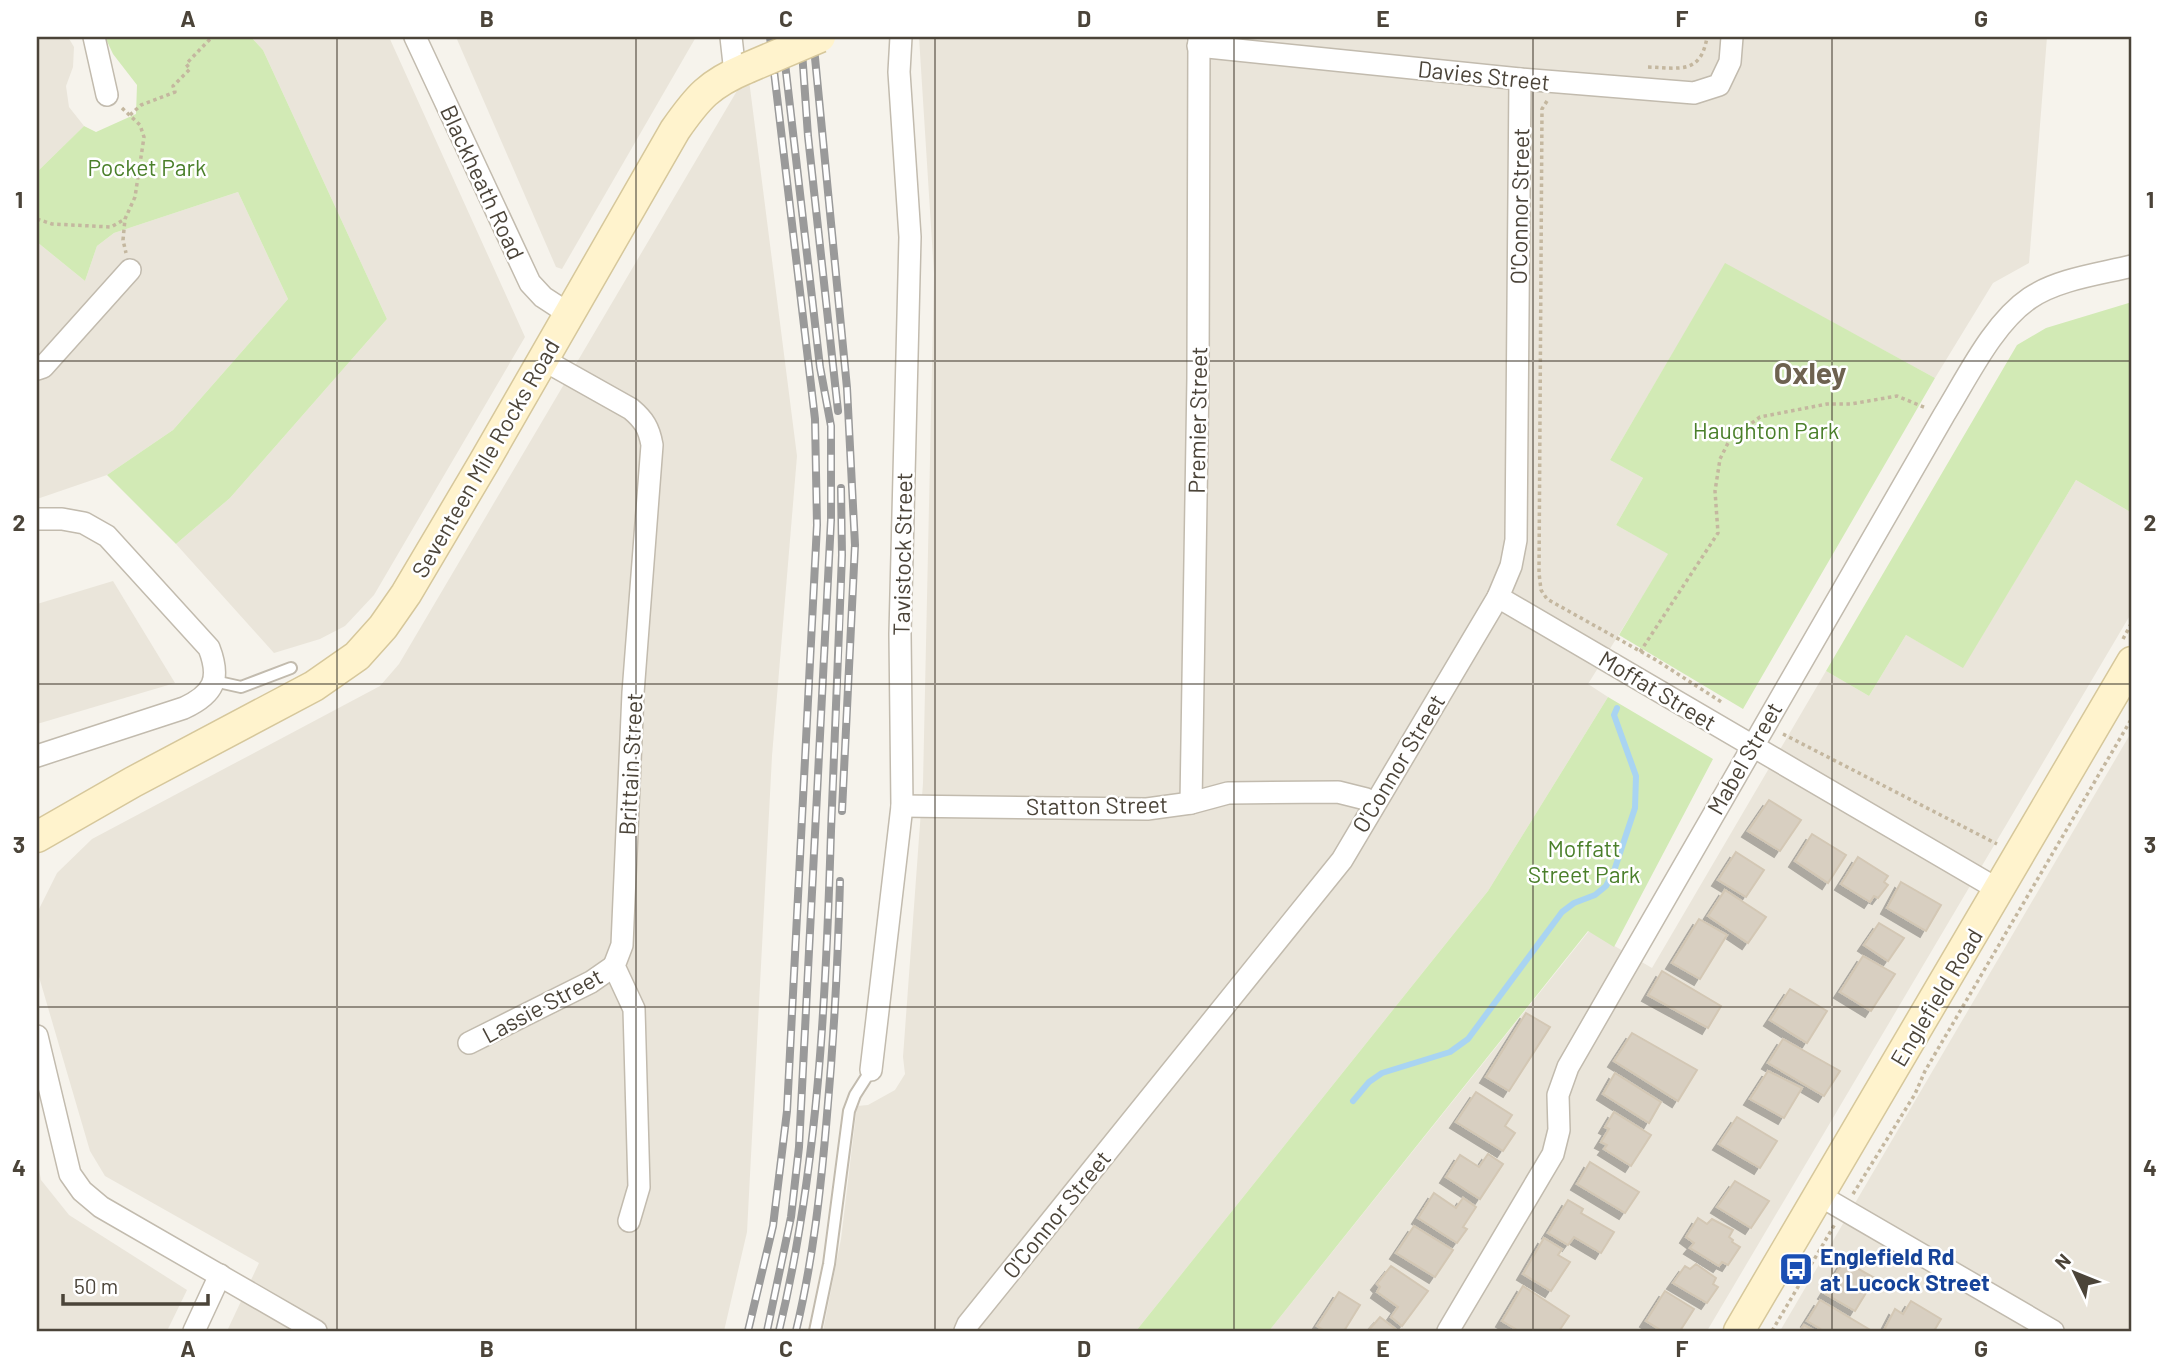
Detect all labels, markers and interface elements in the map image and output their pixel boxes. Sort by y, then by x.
text: A [180,4,196,32]
text: B [480,4,494,32]
text: C [779,4,793,32]
text: D [1077,4,1091,32]
text: E [1376,4,1390,32]
text: F [1676,4,1689,32]
text: G [1974,4,1988,32]
street label: Davies Street [1416,54,1552,96]
street label: Blackheath Road [435,100,531,264]
street label: O'Connor Street [1504,127,1534,285]
park label: Pocket Park [87,153,207,181]
text: 1 [15,185,23,213]
text: 1 [2146,185,2154,213]
street label: Seventeen Mile Rocks Road [405,334,565,582]
street label: Premier Street [1182,346,1212,494]
district label: Oxley [1774,354,1846,390]
park label: Haughton Park [1693,416,1839,444]
street label: Tavistock Street [887,472,917,636]
text: 2 [13,508,25,536]
text: 2 [2144,508,2156,536]
street label: Moffat Street [1594,644,1722,736]
street label: O'Connor Street [1346,689,1450,837]
street label: Brittain Street [612,692,648,836]
street label: Mabel Street [1700,697,1788,819]
street label: Statton Street [1026,790,1168,820]
text: 3 [13,830,25,858]
text: 3 [2144,830,2156,858]
park label: Moffatt Street Park [1528,834,1640,888]
street label: Englefield Road [1884,923,1988,1071]
street label: Lassie Street [477,962,607,1048]
street label: O'Connor Street [996,1144,1116,1284]
text: 4 [12,1153,26,1181]
text: 4 [2143,1153,2157,1181]
north arrow [2039,1238,2110,1308]
place label: Englefield Rd at Lucock Street [1820,1242,1990,1296]
text: N [2049,1249,2075,1274]
bus stop icon: Englefield Rd at Lucock Street [1777,1250,1815,1288]
scale bar [63,1263,208,1307]
text: 50 m [74,1273,118,1298]
text: A [180,1334,196,1362]
text: B [480,1334,494,1362]
text: C [779,1334,793,1362]
text: D [1077,1334,1091,1362]
text: E [1376,1334,1390,1362]
text: F [1676,1334,1689,1362]
text: G [1974,1334,1988,1362]

